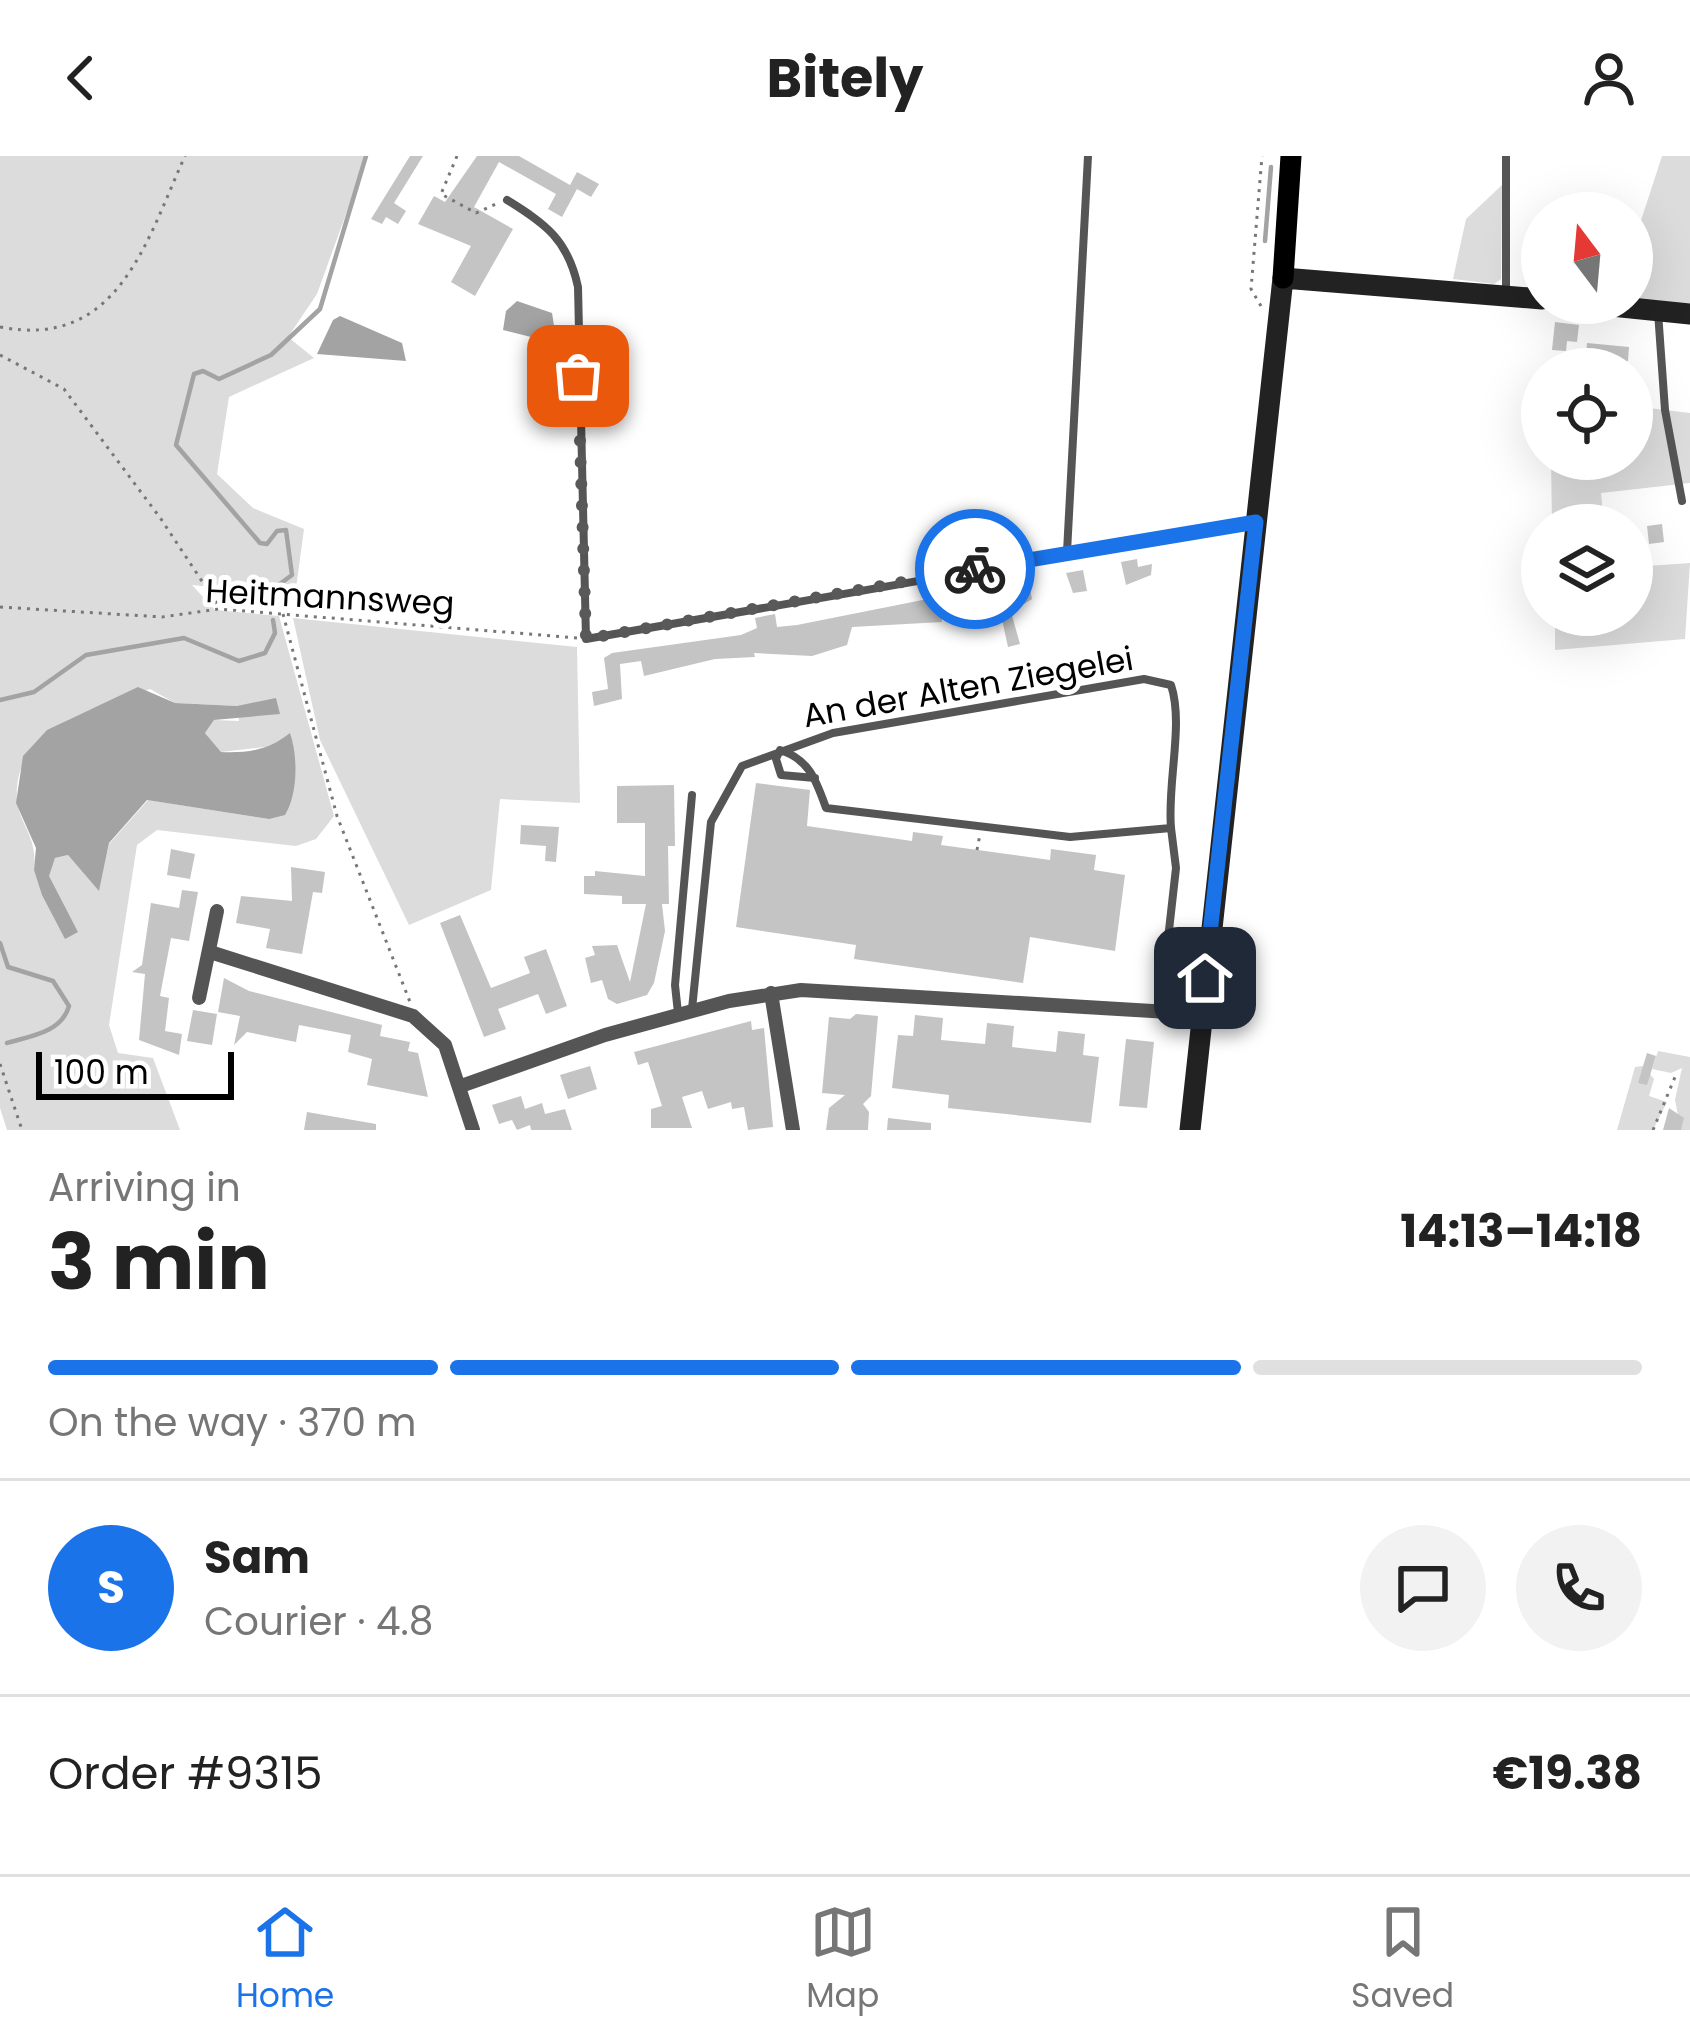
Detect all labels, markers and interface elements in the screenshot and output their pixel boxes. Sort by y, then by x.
text: Bitely [767,40,923,116]
icon: back [48,45,114,111]
icon: person [1576,45,1642,111]
north arrow [1521,192,1653,324]
map controls [1521,192,1653,636]
pin [527,325,629,427]
icon: bag [545,343,611,409]
button: locate [1521,348,1653,480]
button: layers [1521,504,1653,636]
courier [915,509,1035,629]
icon: bike [942,536,1008,602]
street label: Heitmannsweg [204,567,456,627]
street label: An der Alten Ziegelei [799,635,1137,739]
pin [1154,927,1256,1029]
icon: home [1172,945,1238,1011]
scale bar [36,1046,234,1099]
text: 100 m [54,1049,149,1096]
text: Arriving in [48,1160,241,1215]
text: 14:13–14:18 [1400,1200,1642,1263]
text: 3 min [48,1207,270,1316]
text: On the way · 370 m [48,1395,417,1450]
button: chat [1360,1525,1486,1651]
button: phone [1516,1525,1642,1651]
text: Sam [204,1526,310,1589]
text: S [97,1556,125,1619]
text: Courier · 4.8 [204,1594,433,1649]
text: Order #9315 [48,1742,323,1805]
text: €19.38 [1493,1742,1642,1805]
tab: Home [236,1899,334,2021]
tab: Map [806,1899,879,2021]
tab: Saved [1351,1899,1454,2021]

